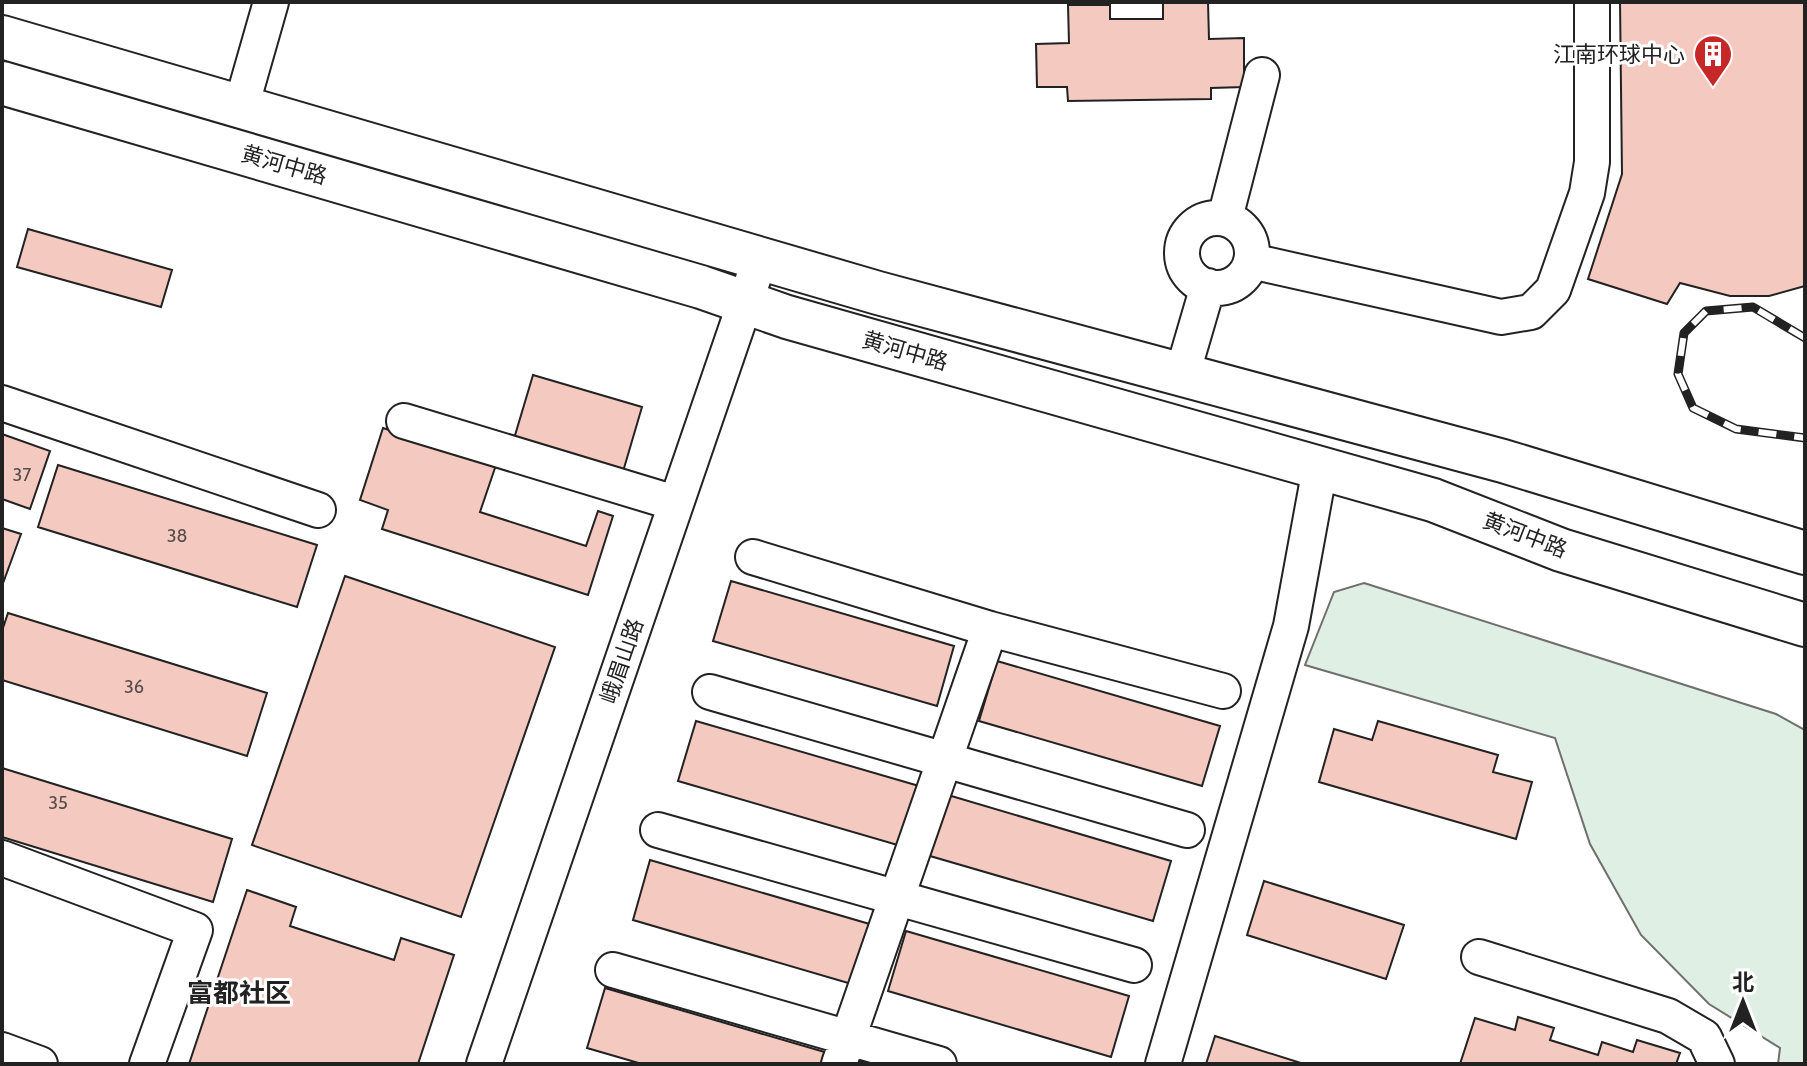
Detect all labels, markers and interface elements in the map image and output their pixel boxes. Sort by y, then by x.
building icon: 江南环球中心 [1692,33,1734,88]
place label: 江南环球中心 [1553,41,1685,68]
street label: 黄河中路 [238,140,330,190]
street label: 黄河中路 [859,326,951,376]
house number: 37 [13,464,31,486]
street label: 黄河中路 [1479,507,1571,563]
house number: 38 [167,525,187,547]
street label: 峨眉山路 [595,615,649,707]
house number: 36 [124,676,144,698]
house number: 35 [48,792,68,814]
north arrow [1703,962,1783,1042]
text: 北 [1732,969,1754,996]
district label: 富都社区 [187,977,291,1009]

